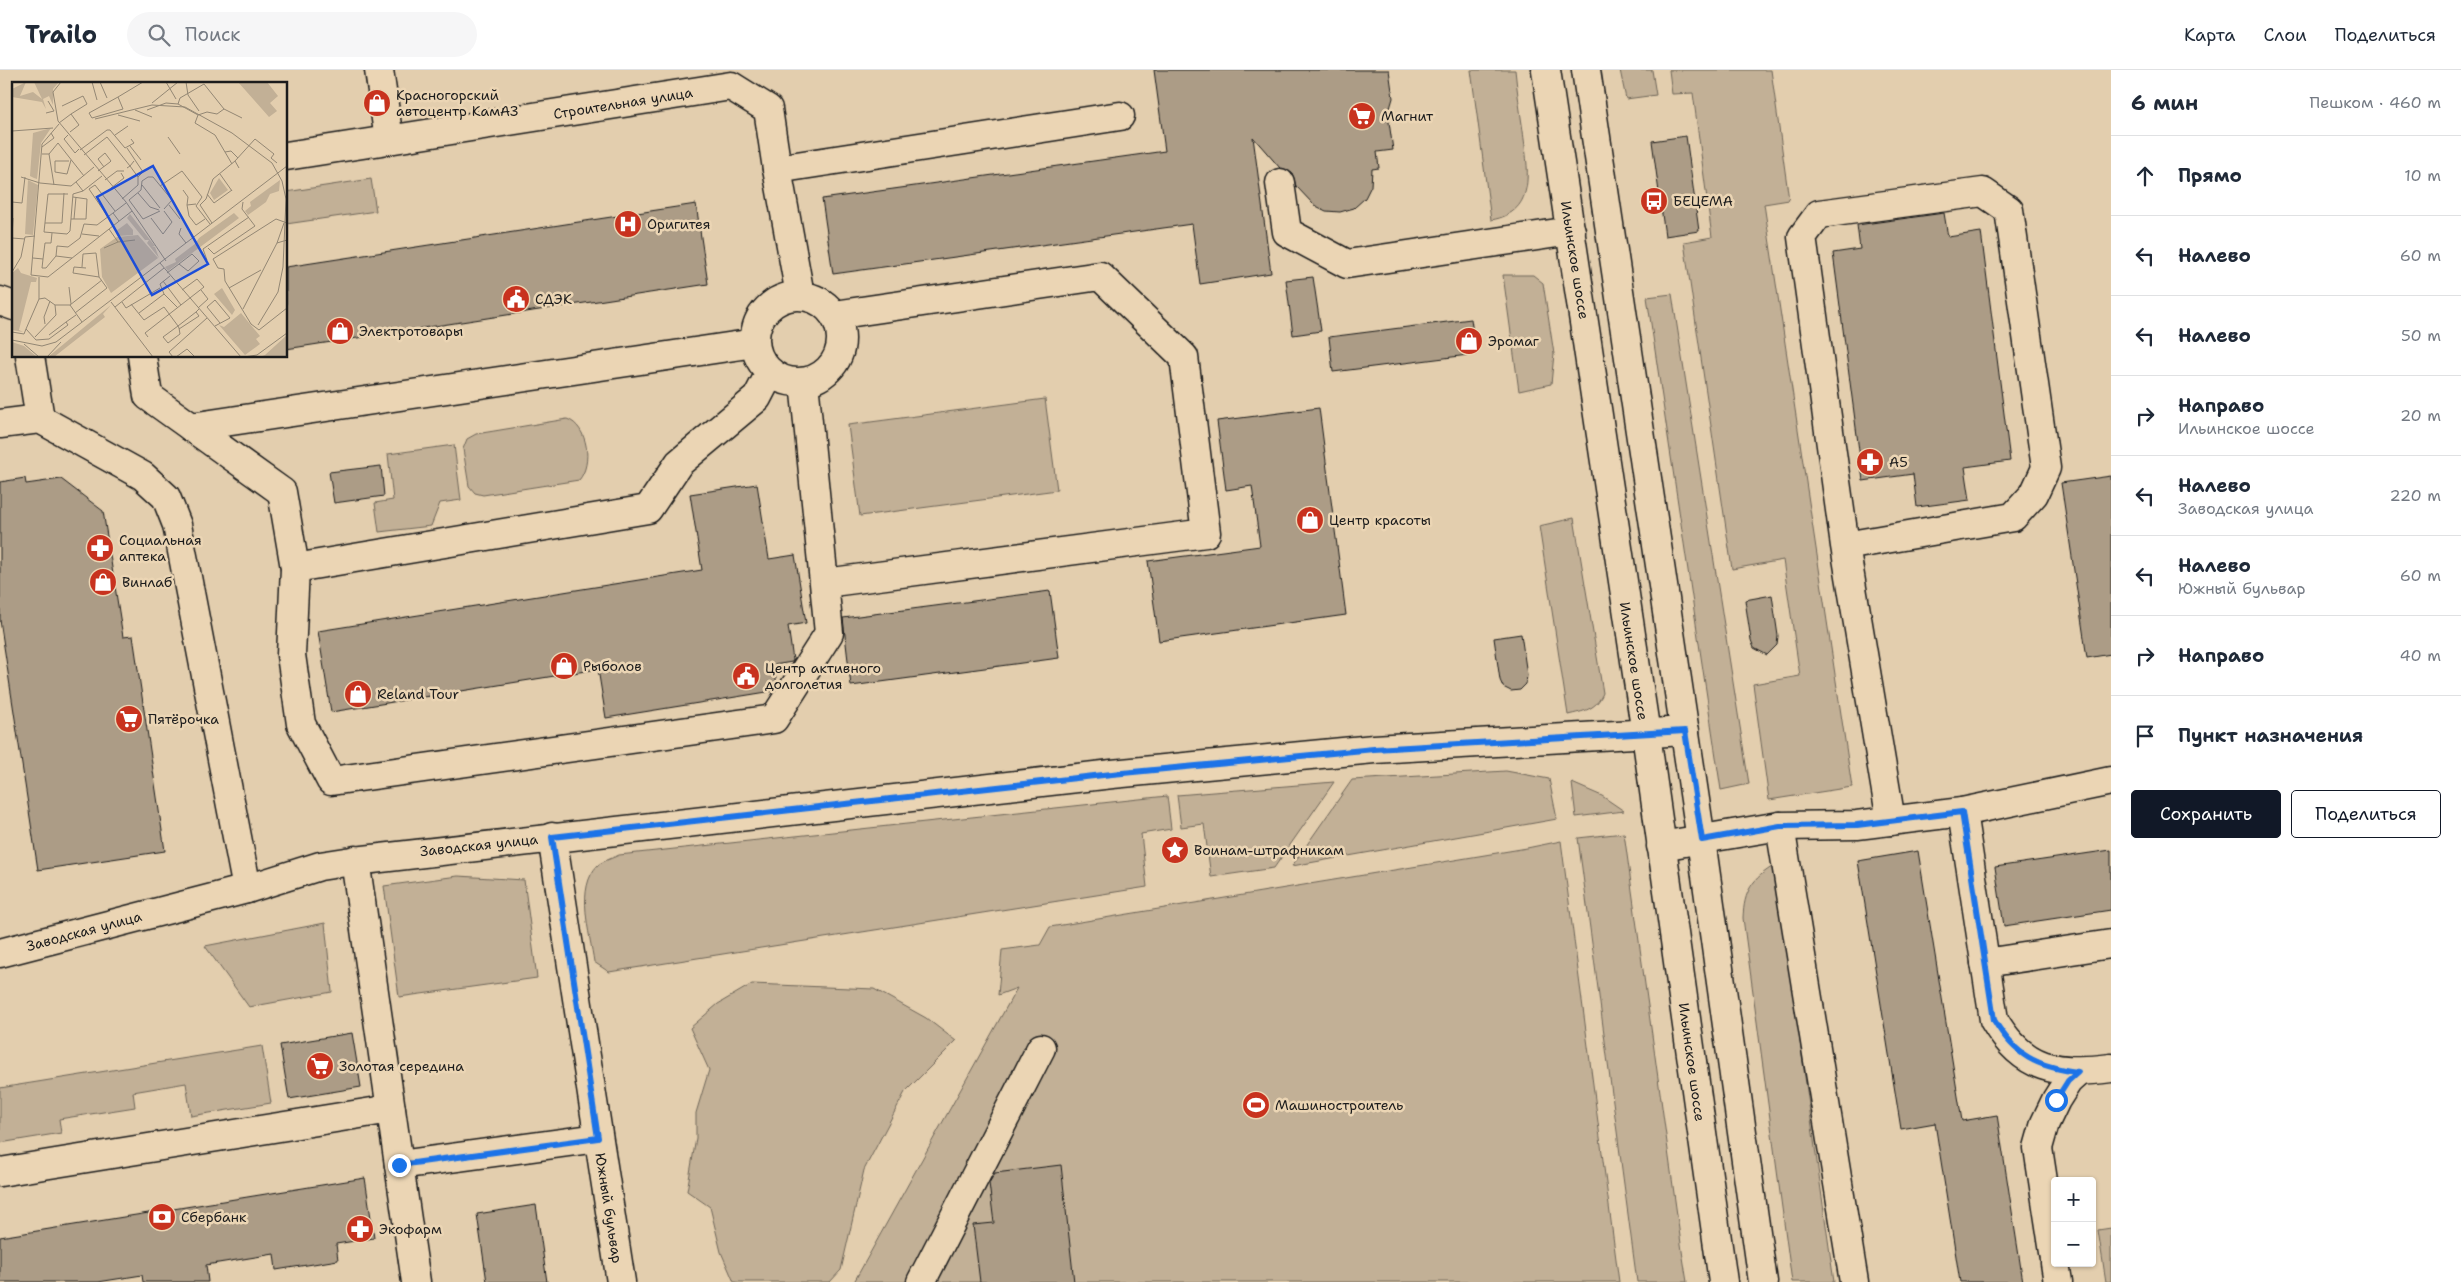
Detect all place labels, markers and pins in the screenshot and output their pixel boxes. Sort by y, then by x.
place label: Красногорский автоцентр КамАЗ [396,86,518,120]
shop icon: Красногорский автоцентр КамАЗ [362,88,392,118]
supermarket icon: Магнит [1347,101,1377,131]
place label: Магнит [1381,107,1434,125]
bus stop icon: БЕЦЕМА [1639,186,1669,216]
place label: БЕЦЕМА [1673,192,1733,210]
hospital icon: Оригитея [613,209,643,239]
place label: Оригитея [647,215,711,233]
public building icon: СДЭК [501,284,531,314]
place label: СДЭК [535,290,572,308]
shop icon: Электротовары [325,316,355,346]
place label: Электротовары [359,322,463,340]
shop icon: Эромаг [1454,326,1484,356]
place label: Эромаг [1488,332,1540,350]
pharmacy icon: А5 [1855,447,1885,477]
place label: А5 [1889,453,1908,471]
shop icon: Центр красоты [1295,505,1325,535]
place label: Центр красоты [1329,511,1431,529]
place label: Социальная аптека [119,531,202,565]
pharmacy icon: Социальная аптека [85,533,115,563]
shop icon: Винлаб [88,567,118,597]
place label: Винлаб [122,573,172,591]
shop icon: Рыболов [549,651,579,681]
place label: Рыболов [583,657,642,675]
place label: Центр активного долголетия [765,659,881,693]
public building icon: Центр активного долголетия [731,661,761,691]
shop icon: Reland Tour [343,679,373,709]
place label: Reland Tour [377,685,460,703]
supermarket icon: Пятёрочка [114,704,144,734]
place label: Пятёрочка [148,710,219,728]
place icon: Воинам-штрафникам [1160,835,1190,865]
place label: Воинам-штрафникам [1194,841,1344,859]
supermarket icon: Золотая середина [305,1051,335,1081]
place label: Золотая середина [339,1057,464,1075]
sports icon: Машиностроитель [1241,1090,1271,1120]
place label: Машиностроитель [1275,1096,1403,1114]
bank icon: Сбербанк [147,1202,177,1232]
place label: Сбербанк [181,1208,247,1226]
pharmacy icon: Экофарм [345,1214,375,1244]
place label: Экофарм [379,1220,442,1238]

